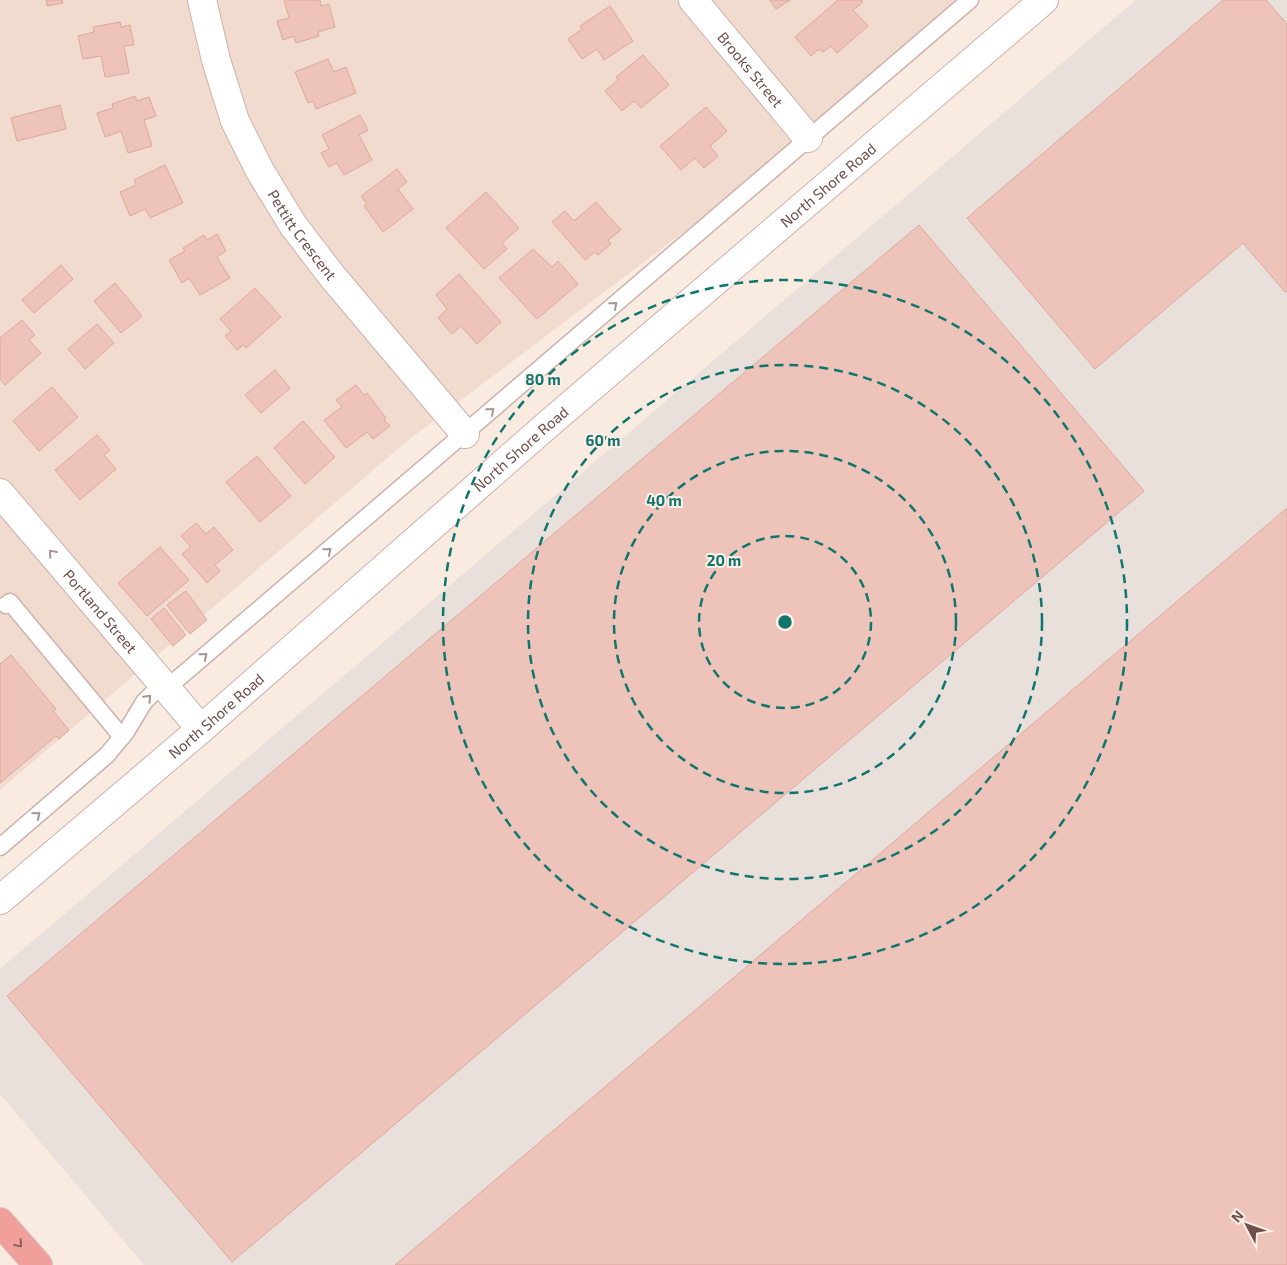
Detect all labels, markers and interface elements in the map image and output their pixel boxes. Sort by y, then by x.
street label: Brooks Street [714,28,787,111]
street label: North Shore Road [776,139,879,231]
street label: Pettitt Crescent [264,186,341,284]
one-way arrow [609,302,618,311]
text: 80 m [525,370,561,388]
street label: North Shore Road [469,402,572,495]
one-way arrow [485,408,494,417]
text: 60 m [586,431,620,449]
text: 40 m [646,491,682,509]
one-way arrow [322,548,331,557]
one-way arrow [48,550,57,559]
text: 20 m [707,551,741,569]
street label: Portland Street [60,566,141,657]
centre of rings [776,613,794,631]
one-way arrow [199,653,208,662]
street label: North Shore Road [165,669,267,762]
one-way arrow [142,695,151,704]
one-way arrow [31,813,40,821]
north arrow [1222,1200,1272,1250]
text: N [1227,1207,1247,1226]
one-way arrow [13,1238,22,1247]

